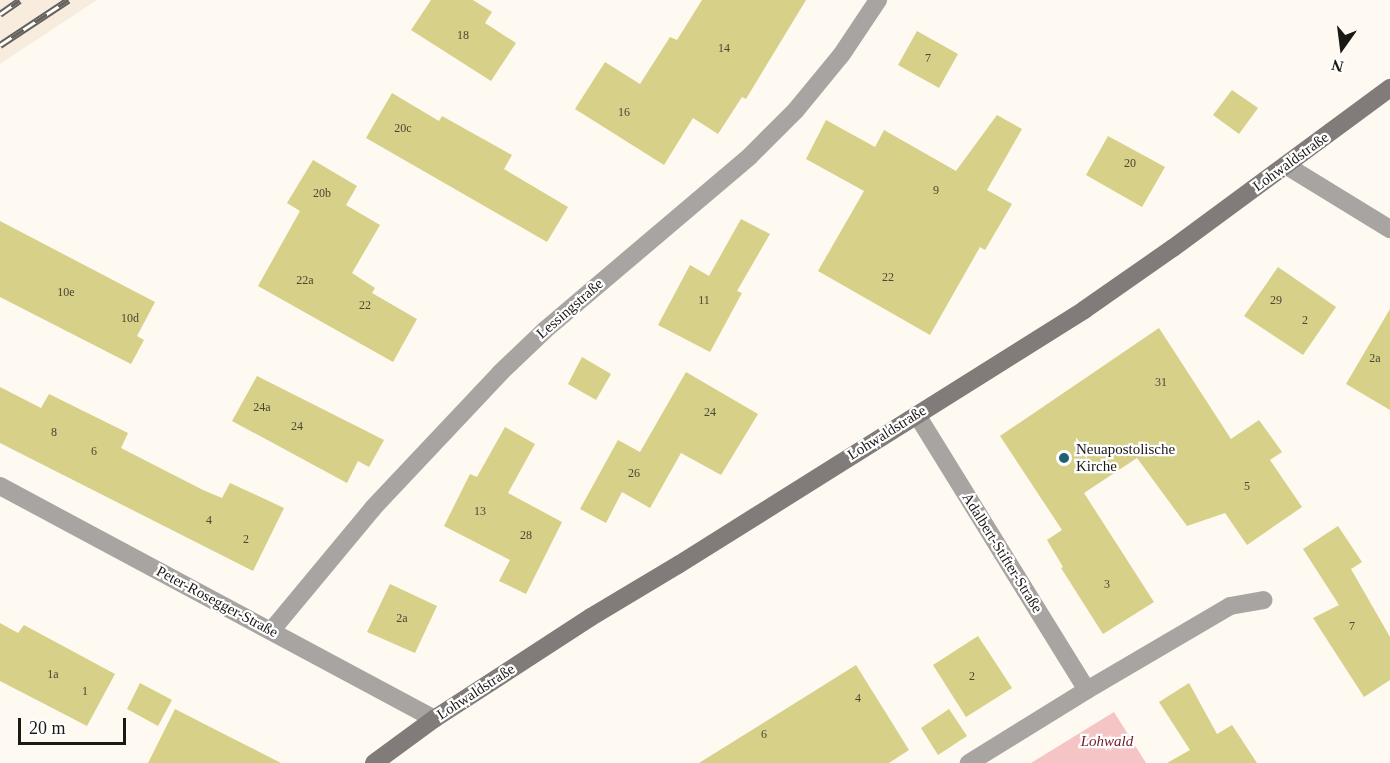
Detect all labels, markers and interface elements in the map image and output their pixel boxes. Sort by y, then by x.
north arrow [1312,18,1372,78]
house number: 18 [457,29,469,43]
house number: 14 [718,42,730,56]
house number: 7 [925,52,931,66]
text: N [1330,56,1345,76]
house number: 16 [618,106,630,120]
house number: 20c [394,122,412,136]
street label: Lohwaldstraße [1250,129,1332,195]
house number: 20 [1124,157,1136,171]
house number: 9 [933,184,939,198]
house number: 20b [313,187,331,201]
house number: 22 [882,271,894,285]
house number: 22a [296,274,314,288]
street label: Lessingstraße [533,275,607,343]
house number: 10e [57,286,75,300]
house number: 11 [698,294,710,308]
house number: 29 [1270,294,1282,308]
house number: 22 [359,299,371,313]
house number: 10d [121,312,139,326]
house number: 2 [1302,314,1308,328]
house number: 2a [1369,352,1381,366]
house number: 31 [1155,376,1167,390]
house number: 24a [253,401,271,415]
street label: Lohwaldstraße [844,402,930,464]
house number: 24 [704,406,716,420]
house number: 24 [291,420,303,434]
house number: 8 [51,426,57,440]
place label: Neuapostolische Kirche [1076,440,1175,475]
house number: 6 [91,445,97,459]
marker: Neuapostolische Kirche [1057,451,1071,465]
house number: 26 [628,467,640,481]
house number: 5 [1244,480,1250,494]
street label: Adalbert-Stifter-Straße [958,490,1046,616]
house number: 13 [474,505,486,519]
house number: 4 [206,514,212,528]
house number: 28 [520,529,532,543]
house number: 2 [243,533,249,547]
street label: Peter-Rosegger-Straße [153,562,281,642]
house number: 3 [1104,578,1110,592]
house number: 2a [396,612,408,626]
house number: 7 [1349,620,1355,634]
street label: Lohwaldstraße [434,660,518,724]
house number: 1a [47,668,59,682]
house number: 2 [969,670,975,684]
house number: 1 [82,685,88,699]
house number: 4 [855,692,861,706]
scale bar [21,706,129,744]
text: 20 m [29,718,66,738]
house number: 6 [761,728,767,742]
park label: Lohwald [1081,733,1133,751]

